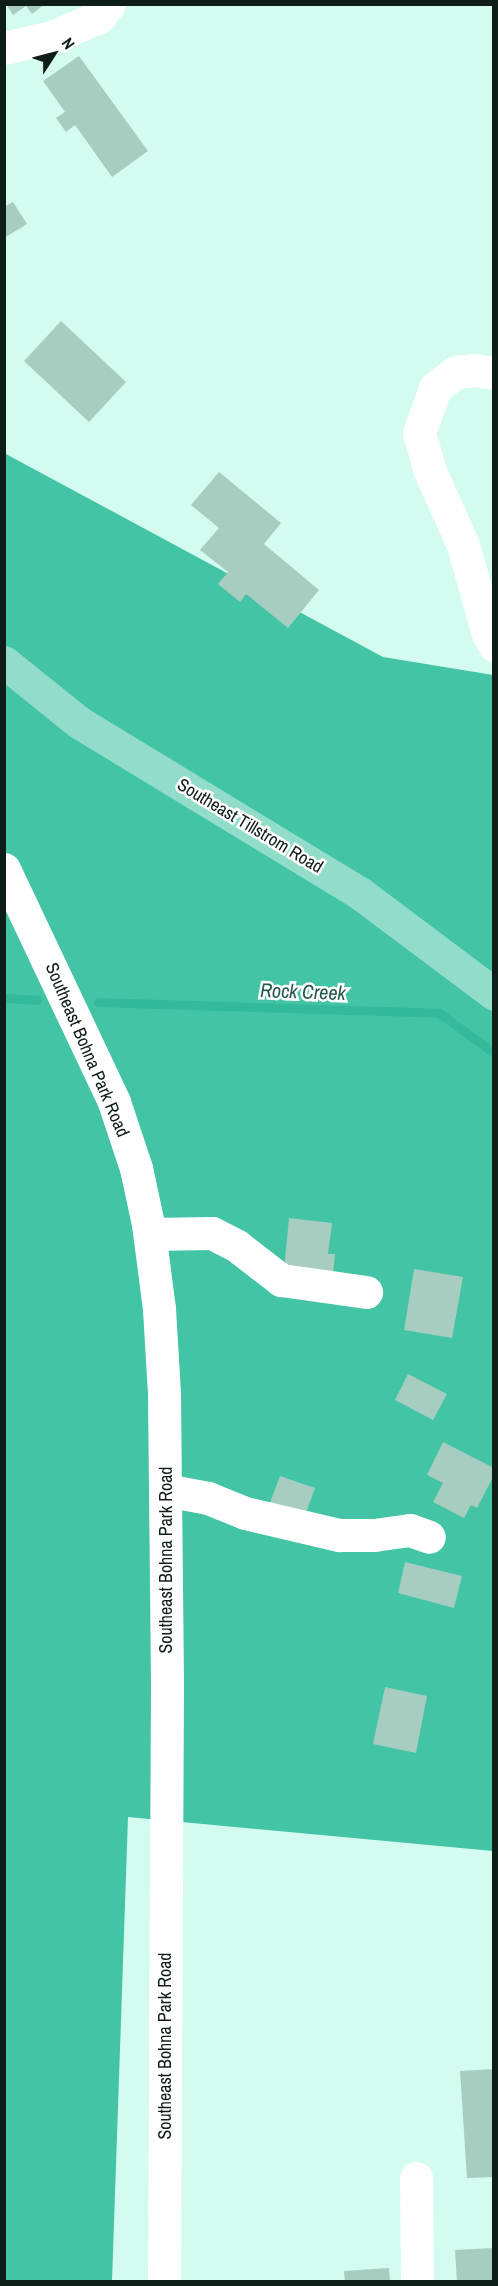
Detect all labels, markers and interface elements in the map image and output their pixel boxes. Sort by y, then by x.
north arrow [24,24,84,84]
text: N [57,33,80,54]
street label: Southeast Tillstrom Road [173,774,327,878]
street label: Southeast Bohna Park Road [41,960,133,1140]
water label: Rock Creek [260,978,346,1004]
street label: Southeast Bohna Park Road [155,1466,177,1654]
street label: Southeast Bohna Park Road [154,1952,176,2140]

